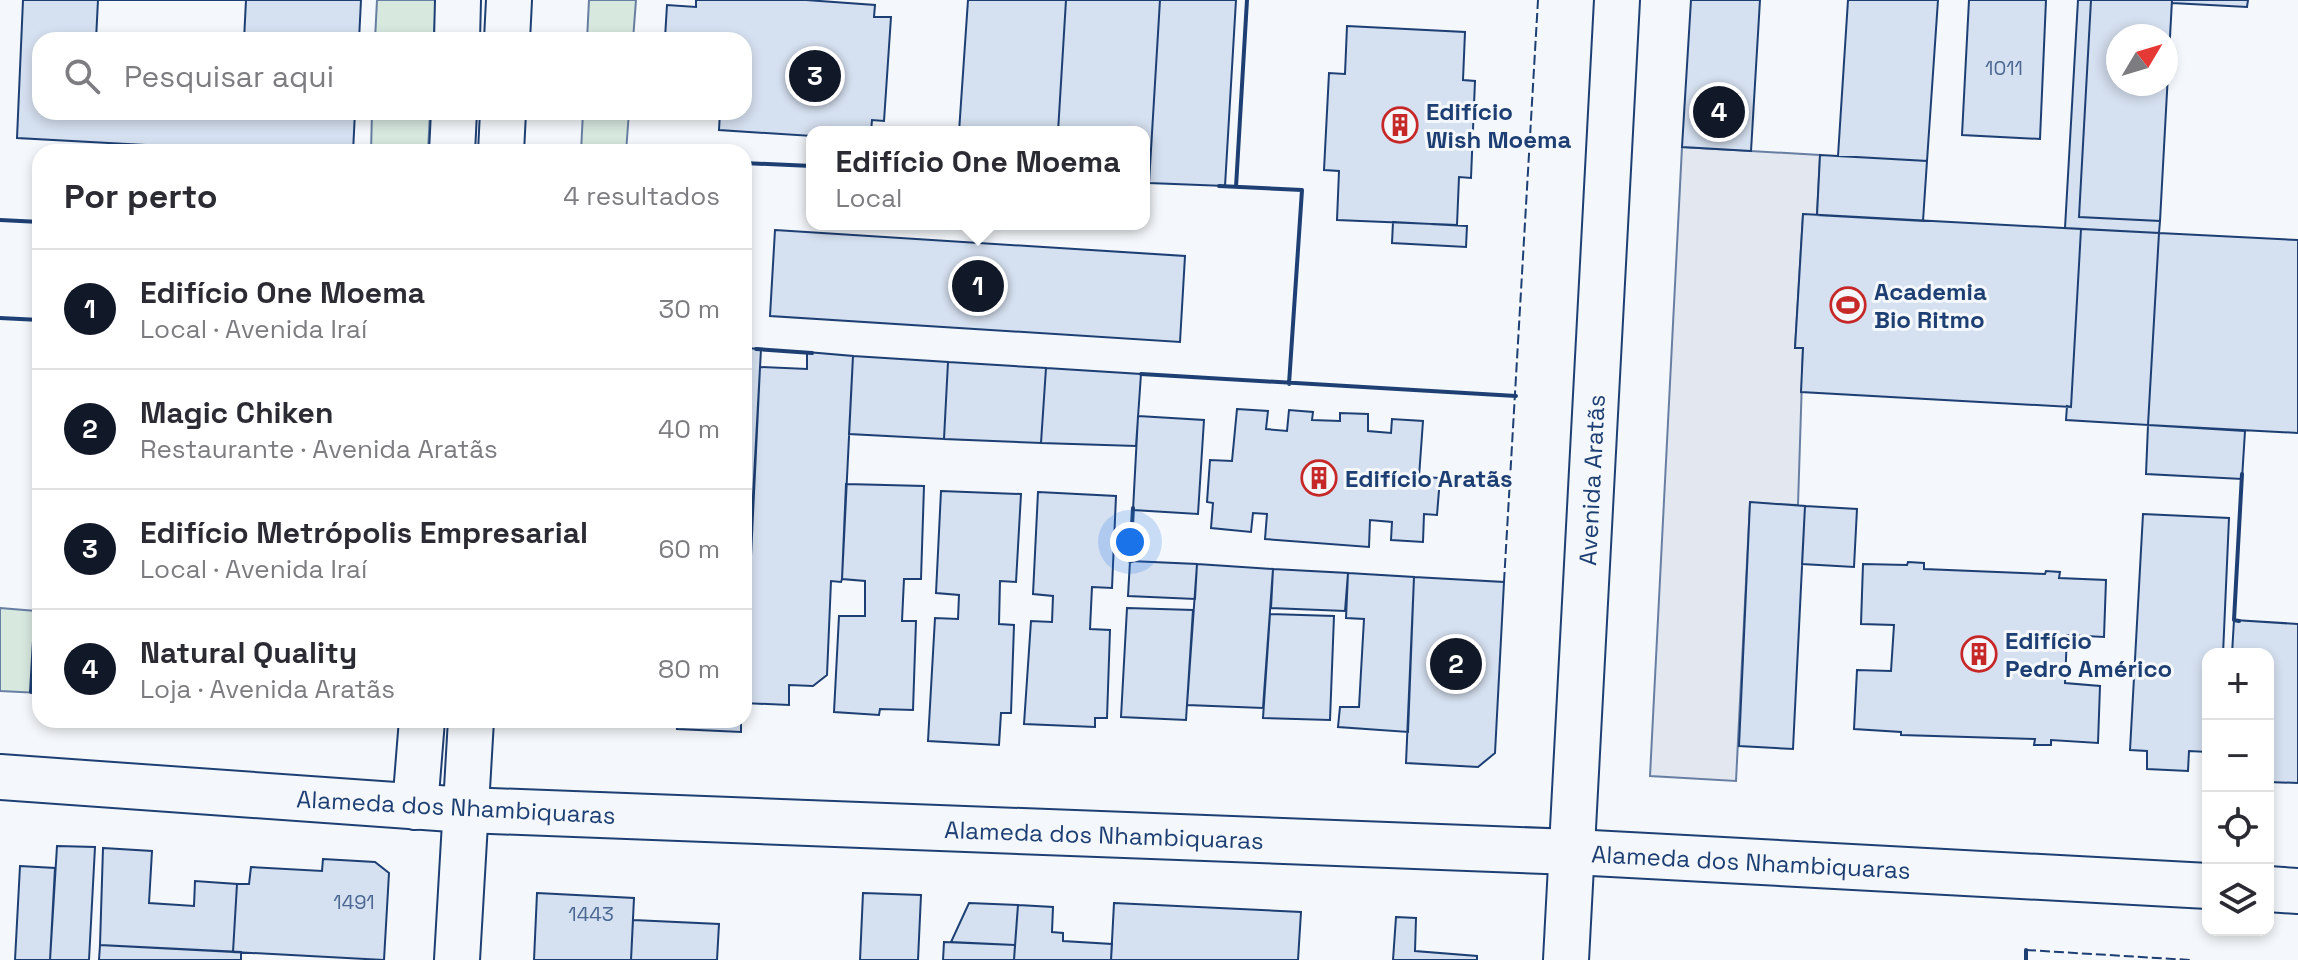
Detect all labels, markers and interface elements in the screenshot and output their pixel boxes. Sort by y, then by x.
north arrow [2106,24,2178,96]
search box [32,32,752,120]
pin: 3 [789,46,841,106]
icon: search [60,54,104,98]
house number: 1011 [1985,55,2023,81]
text: Pesquisar aqui [124,57,334,96]
pin: 4 [1693,82,1745,142]
place label: Edifício Wish Moema [1426,96,1572,155]
building icon: Edifício Wish Moema [1381,106,1419,144]
popup [806,126,1150,230]
text: Edifício One Moema [835,142,1121,181]
text: Por perto [64,175,218,218]
text: 4 resultados [563,179,720,213]
text: Local [835,181,902,215]
pin: 1 [952,256,1004,316]
text: Edifício One Moema [140,273,425,312]
place label: Academia Bio Ritmo [1874,276,1987,335]
sports icon: Academia Bio Ritmo [1829,286,1867,324]
text: 1 [84,292,96,326]
text: 30 m [659,292,720,326]
text: Local · Avenida Iraí [140,312,367,346]
text: Magic Chiken [140,393,333,432]
street label: Avenida Aratãs [1572,394,1612,566]
text: 2 [82,412,98,446]
text: 40 m [658,412,720,446]
text: Restaurante · Avenida Aratãs [140,432,498,466]
building icon: Edifício Aratãs [1300,459,1338,497]
place label: Edifício Aratãs [1345,463,1513,494]
text: Edifício Metrópolis Empresarial [140,513,588,552]
your location [1110,522,1150,562]
text: 3 [82,532,98,566]
text: 60 m [658,532,720,566]
text: Local · Avenida Iraí [140,552,367,586]
place label: Edifício Pedro Américo [2005,625,2172,684]
text: Natural Quality [140,633,357,672]
pin: 2 [1430,634,1482,694]
building icon: Edifício Pedro Américo [1960,635,1998,673]
map controls [2202,648,2274,936]
button: + [2202,648,2274,720]
text: 4 [82,652,98,686]
text: 80 m [658,652,720,686]
text: Loja · Avenida Aratãs [140,672,395,706]
button: − [2202,720,2274,792]
street label: Alameda dos Nhambiquaras [296,783,616,831]
button: locate [2202,792,2274,864]
street label: Alameda dos Nhambiquaras [944,814,1264,856]
street label: Alameda dos Nhambiquaras [1591,838,1911,886]
button: layers [2202,864,2274,936]
house number: 1491 [333,889,375,915]
house number: 1443 [568,901,614,927]

